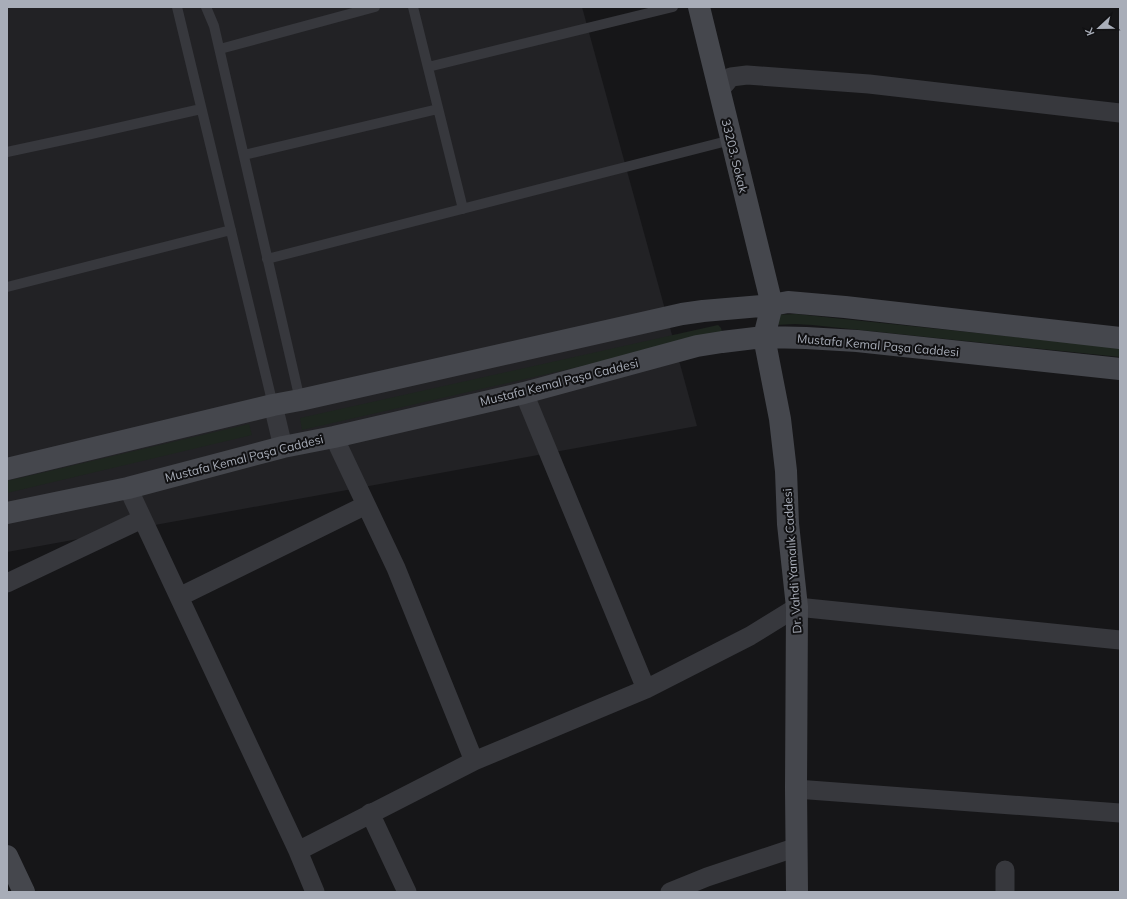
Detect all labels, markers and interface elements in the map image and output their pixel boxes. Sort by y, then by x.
north arrow [1079,8,1119,48]
text: K [1082,25,1098,38]
street label: 33203. Sokak [719,117,752,195]
street label: Mustafa Kemal Paşa Caddesi [796,330,960,360]
street label: Mustafa Kemal Paşa Caddesi [478,355,640,409]
street label: Mustafa Kemal Paşa Caddesi [163,431,325,485]
street label: Dr. Vahdi Yamalık Caddesi [779,488,805,634]

